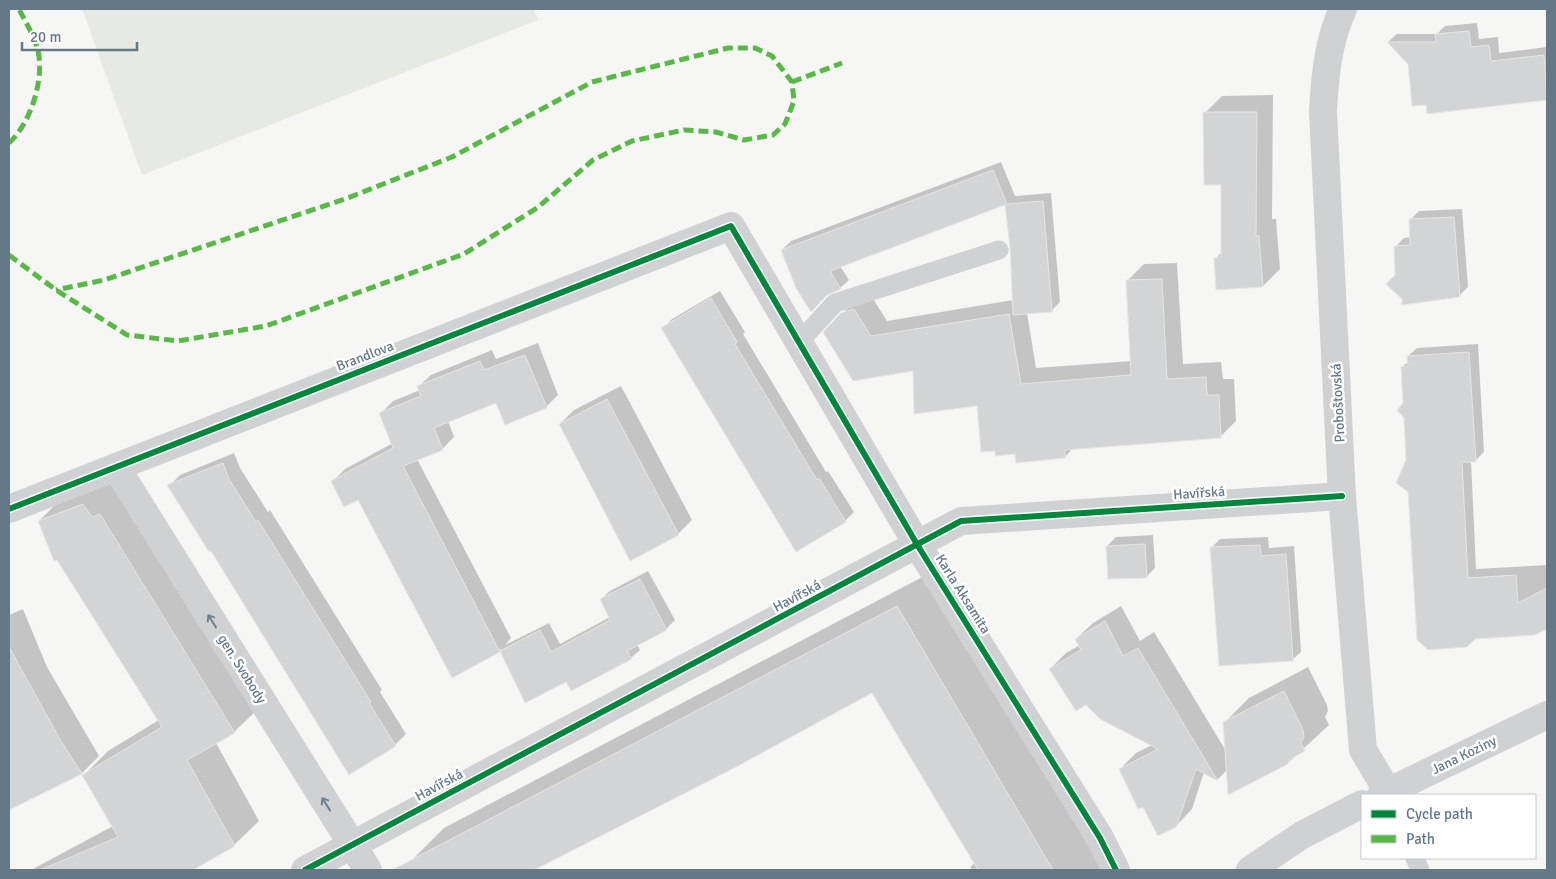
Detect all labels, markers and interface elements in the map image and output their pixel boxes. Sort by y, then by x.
scale bar [22,20,138,52]
text: 20 m [30,28,61,46]
street label: Brandlova [334,337,396,375]
street label: Proboštovská [1327,363,1349,443]
street label: Havířská [1173,483,1225,503]
street label: Karla Aksamita [932,551,994,637]
street label: Havířská [770,576,824,616]
one-way arrow [207,615,217,629]
street label: gen. Svobody [214,631,270,707]
street label: Jana Koziny [1429,732,1500,778]
street label: Havířská [412,765,466,805]
legend [1361,794,1536,859]
one-way arrow [320,797,330,811]
text: Cycle path [1406,805,1473,823]
text: Path [1406,830,1435,848]

